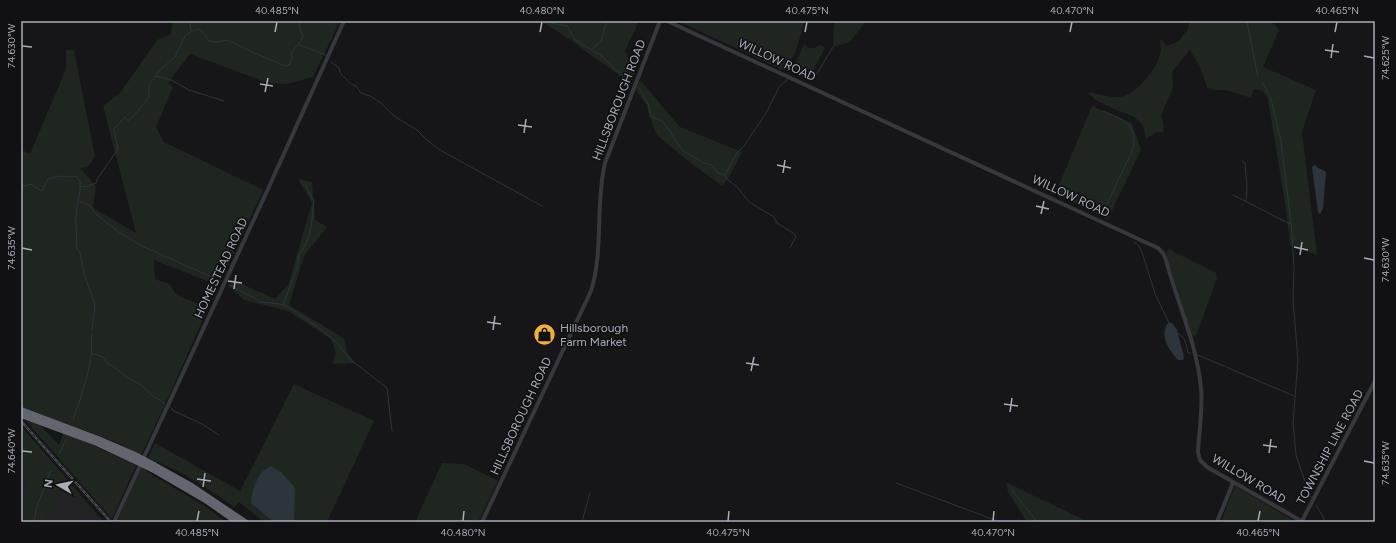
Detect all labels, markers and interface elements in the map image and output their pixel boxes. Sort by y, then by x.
text: 40.485°N [255,4,299,17]
text: 40.480°N [520,4,564,17]
text: 40.475°N [785,4,829,17]
text: 40.470°N [1050,4,1094,17]
text: 40.465°N [1315,4,1359,17]
text: 74.630°W [5,23,18,68]
street label: WILLOW ROAD [736,36,818,84]
text: 74.625°W [1379,36,1392,80]
street label: HILLSBOROUGH ROAD [589,38,649,162]
street label: WILLOW ROAD [1030,172,1112,220]
street label: HOMESTEAD ROAD [192,216,250,320]
text: 74.635°W [5,226,18,270]
text: 74.630°W [1379,237,1392,282]
place label: Hillsborough Farm Market [560,321,628,349]
shop icon: Hillsborough Farm Market [532,322,558,348]
street label: HILLSBOROUGH ROAD [488,355,554,477]
street label: TOWNSHIP LINE ROAD [1294,387,1366,507]
text: 74.640°W [5,428,18,474]
text: 74.635°W [1379,441,1392,485]
street label: WILLOW ROAD [1209,451,1289,507]
north arrow [38,465,78,505]
text: N [42,478,56,489]
text: 40.485°N [175,526,219,539]
text: 40.480°N [441,526,485,539]
text: 40.475°N [706,526,750,539]
text: 40.470°N [971,526,1015,539]
text: 40.465°N [1236,526,1280,539]

